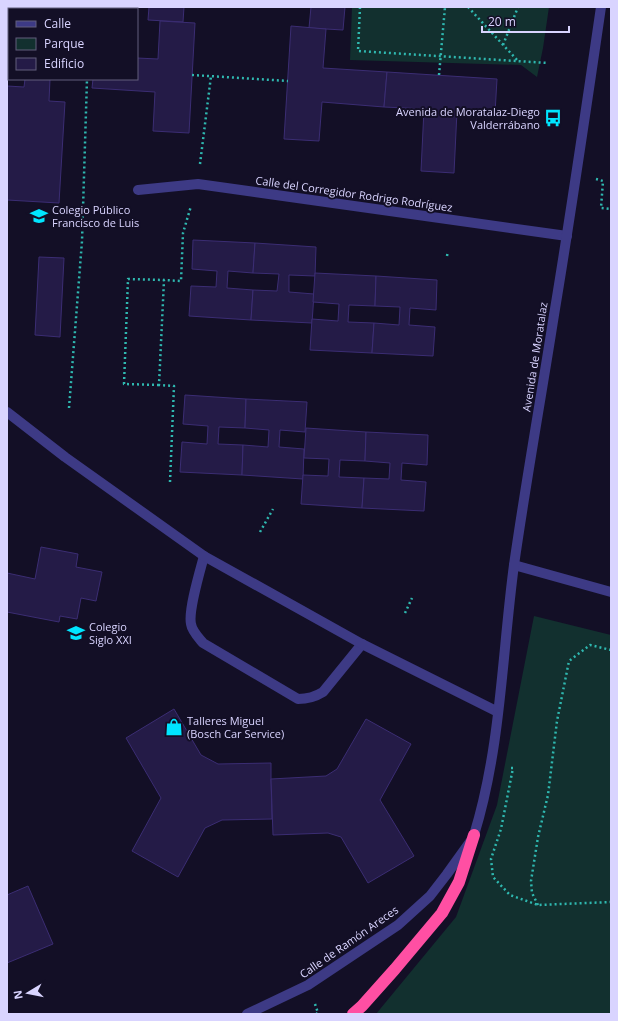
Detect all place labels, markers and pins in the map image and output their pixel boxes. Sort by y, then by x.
place label: Avenida de Moratalaz-Diego Valderrábano [396,104,540,132]
bus stop icon: Avenida de Moratalaz-Diego Valderrábano [543,108,563,128]
place label: Colegio Público Francisco de Luis [52,202,139,230]
school or university icon: Colegio Público Francisco de Luis [29,206,49,226]
place label: Colegio Siglo XXI [89,619,132,647]
school or university icon: Colegio Siglo XXI [66,623,86,643]
place label: Talleres Miguel (Bosch Car Service) [187,713,284,741]
shop icon: Talleres Miguel (Bosch Car Service) [164,717,184,737]

